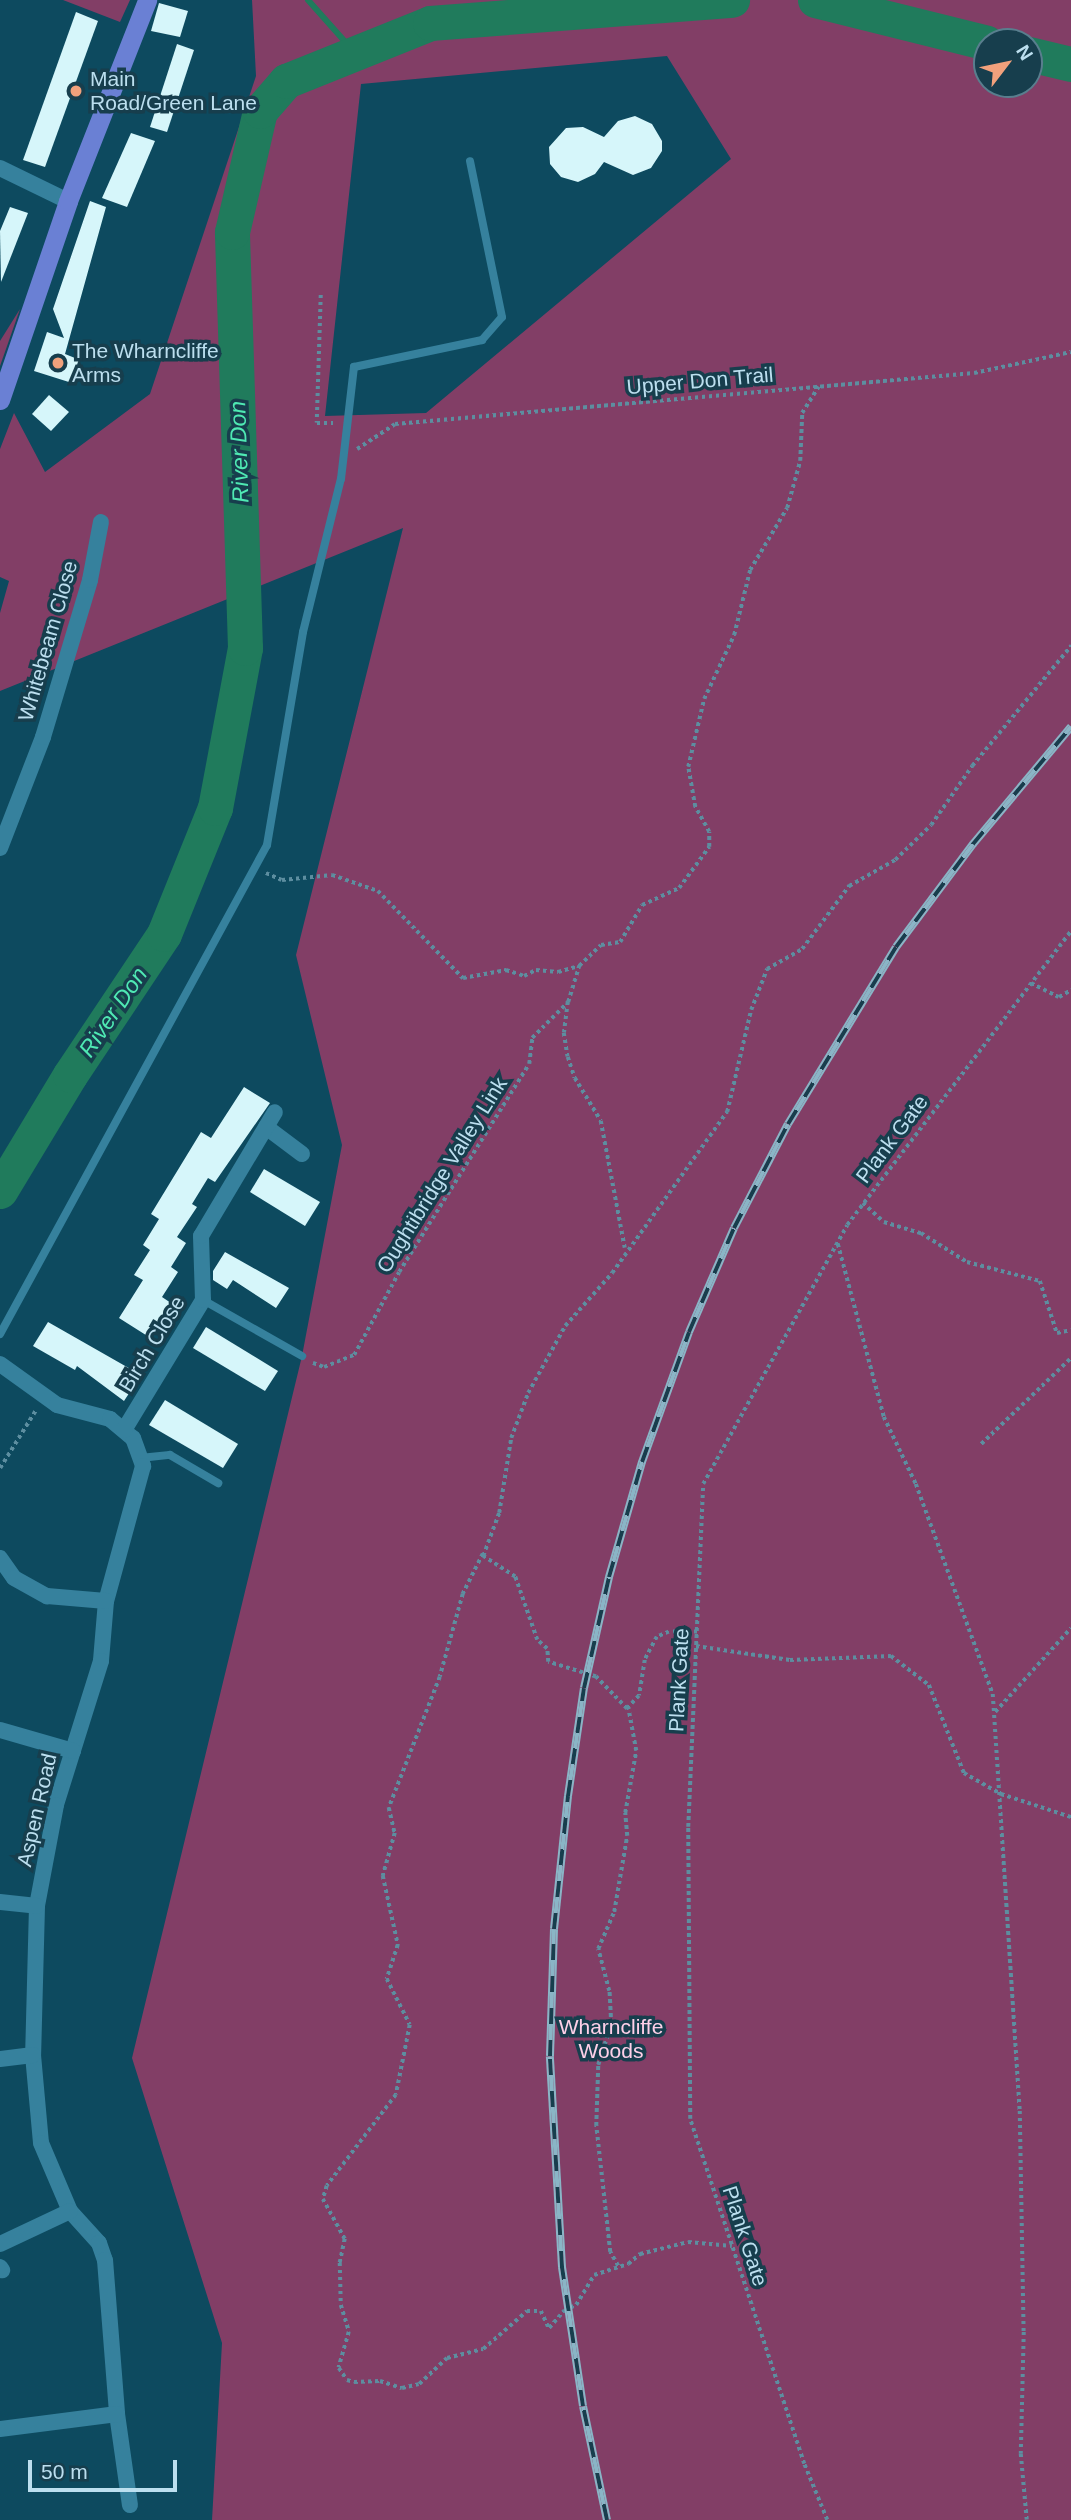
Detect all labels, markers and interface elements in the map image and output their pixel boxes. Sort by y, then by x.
north arrow [973,28,1043,98]
text: N [1012,41,1037,64]
place label: Main Road/Green Lane [90,66,257,116]
marker: Main Road/Green Lane [68,83,84,99]
place label: The Wharncliffe Arms [72,338,219,388]
marker: The Wharncliffe Arms [50,355,66,371]
street label: Upper Don Trail [625,362,775,400]
water label: River Don [223,400,255,504]
street label: Whitebeam Close [13,558,83,724]
water label: River Don [73,962,153,1062]
street label: Oughtibridge Valley Link [371,1072,513,1278]
street label: Plank Gate [851,1090,933,1188]
street label: Birch Close [114,1291,190,1397]
street label: Plank Gate [664,1627,694,1733]
street label: Aspen Road [12,1751,62,1869]
park label: Wharncliffe Woods [559,2014,663,2064]
street label: Plank Gate [717,2183,773,2289]
scale bar [32,2446,180,2490]
text: 50 m [41,2460,88,2483]

